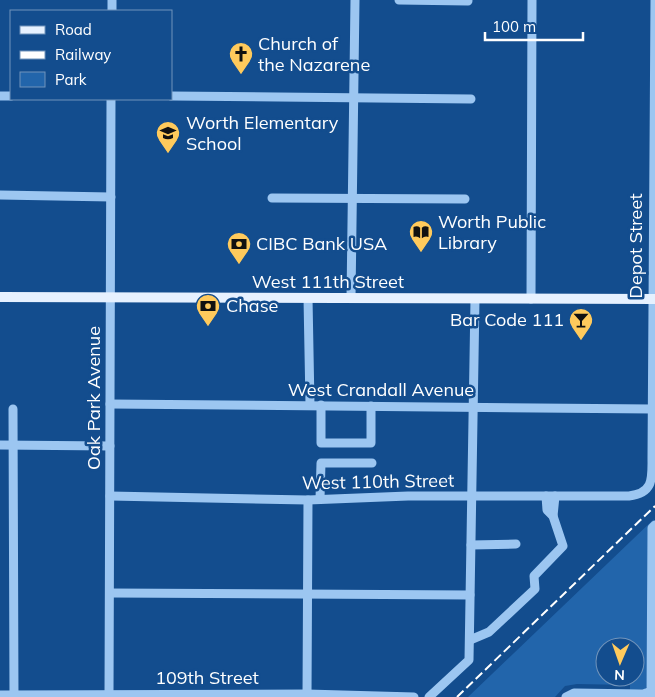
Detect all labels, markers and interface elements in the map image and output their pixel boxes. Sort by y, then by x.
legend [10,10,172,100]
scale bar [485,10,582,42]
text: 100 m [492,17,536,36]
text: Road [55,20,92,39]
place label: Church of the Nazarene [258,32,370,76]
church icon: Church of the Nazarene [228,41,254,75]
text: Railway [55,45,111,64]
text: Park [55,70,87,89]
place label: Worth Elementary School [186,111,339,155]
school or university icon: Worth Elementary School [155,120,181,154]
street label: Depot Street [624,194,647,299]
place label: Worth Public Library [438,210,546,254]
library icon: Worth Public Library [408,219,434,253]
bank icon: CIBC Bank USA [226,231,252,265]
place label: CIBC Bank USA [256,232,387,255]
street label: West 111th Street [252,270,404,293]
bank icon: Chase [195,293,221,327]
place label: Chase [226,294,278,317]
bar icon: Bar Code 111 [568,307,594,341]
place label: Bar Code 111 [450,308,564,331]
street label: Oak Park Avenue [82,326,105,470]
street label: West Crandall Avenue [288,378,474,401]
street label: West 110th Street [302,469,454,494]
north arrow [595,637,645,687]
street label: 109th Street [155,666,259,689]
text: N [614,666,625,684]

